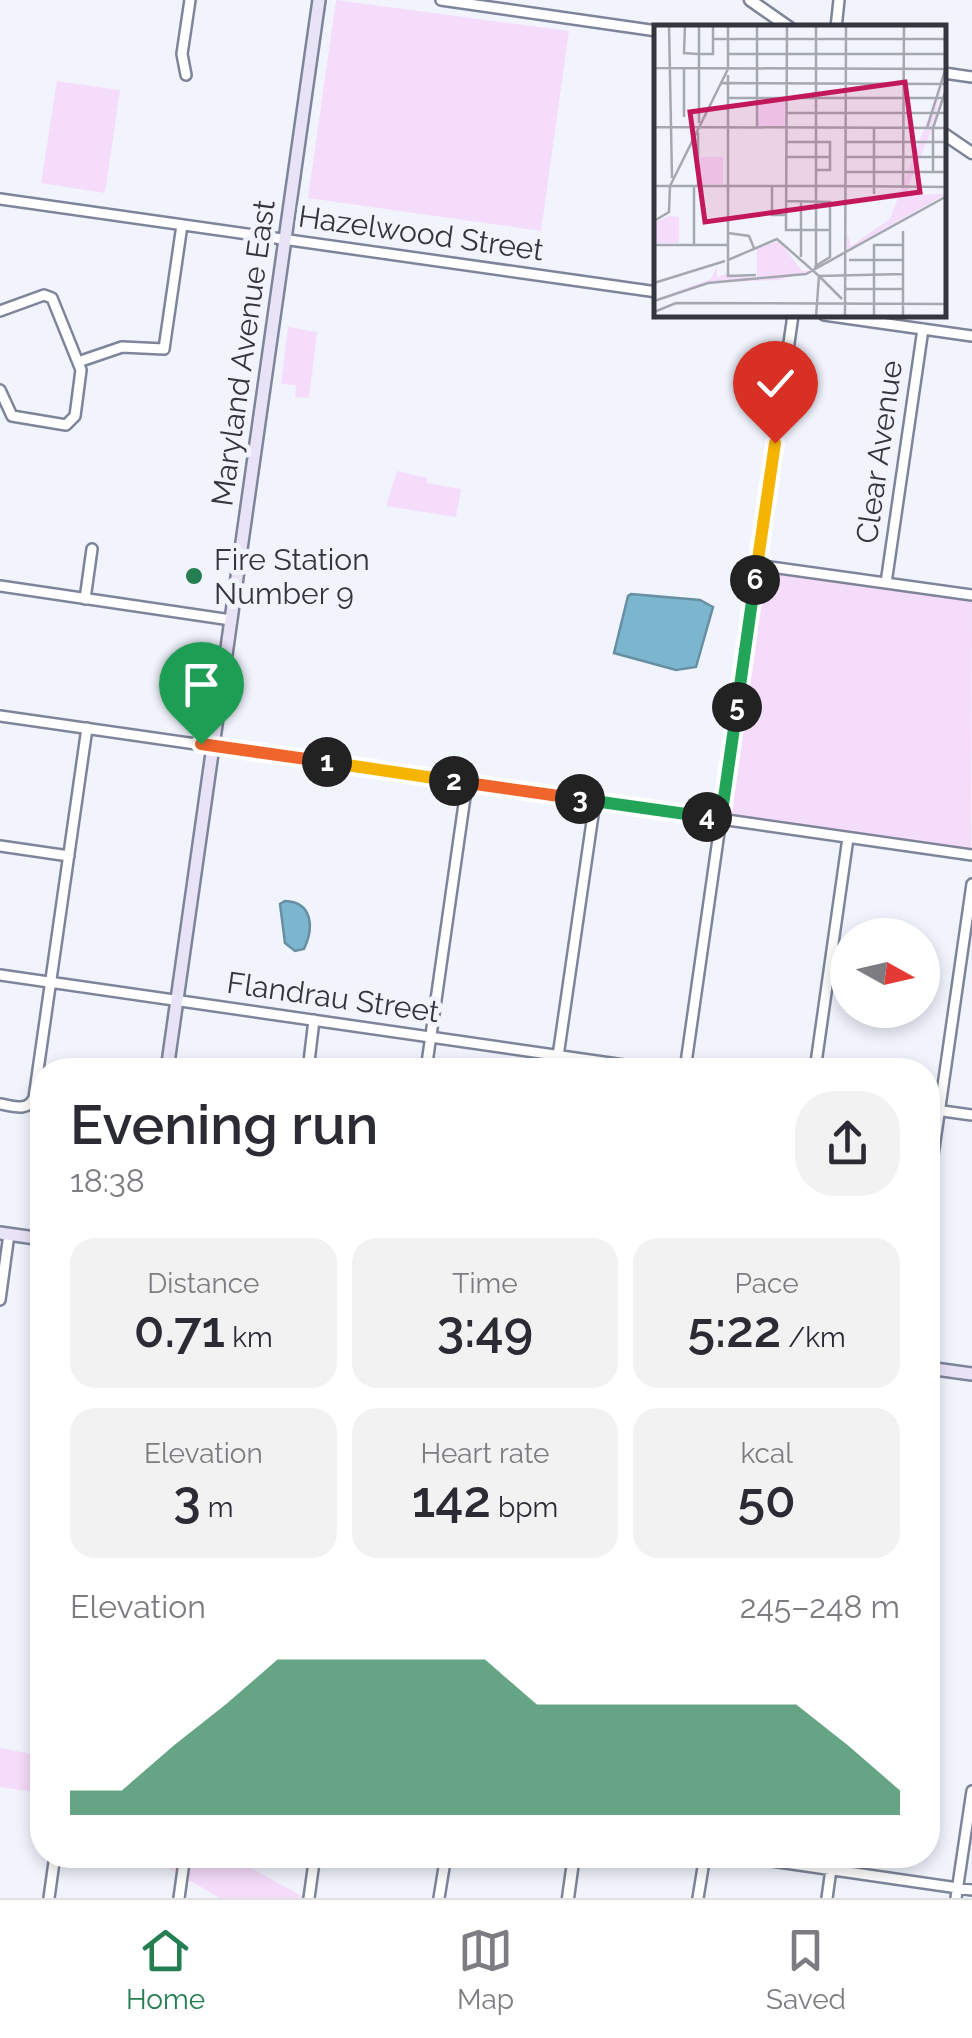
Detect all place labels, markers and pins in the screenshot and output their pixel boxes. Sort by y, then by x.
pin [733,341,818,444]
place label: Fire Station Number 9 [214,542,370,611]
pin: 6 [730,555,780,605]
marker: Fire Station Number 9 [183,565,205,587]
pin [159,642,244,745]
pin: 5 [712,682,762,732]
pin: 1 [302,737,352,787]
pin: 2 [429,756,479,806]
pin: 3 [555,774,605,824]
pin: 4 [682,792,732,842]

